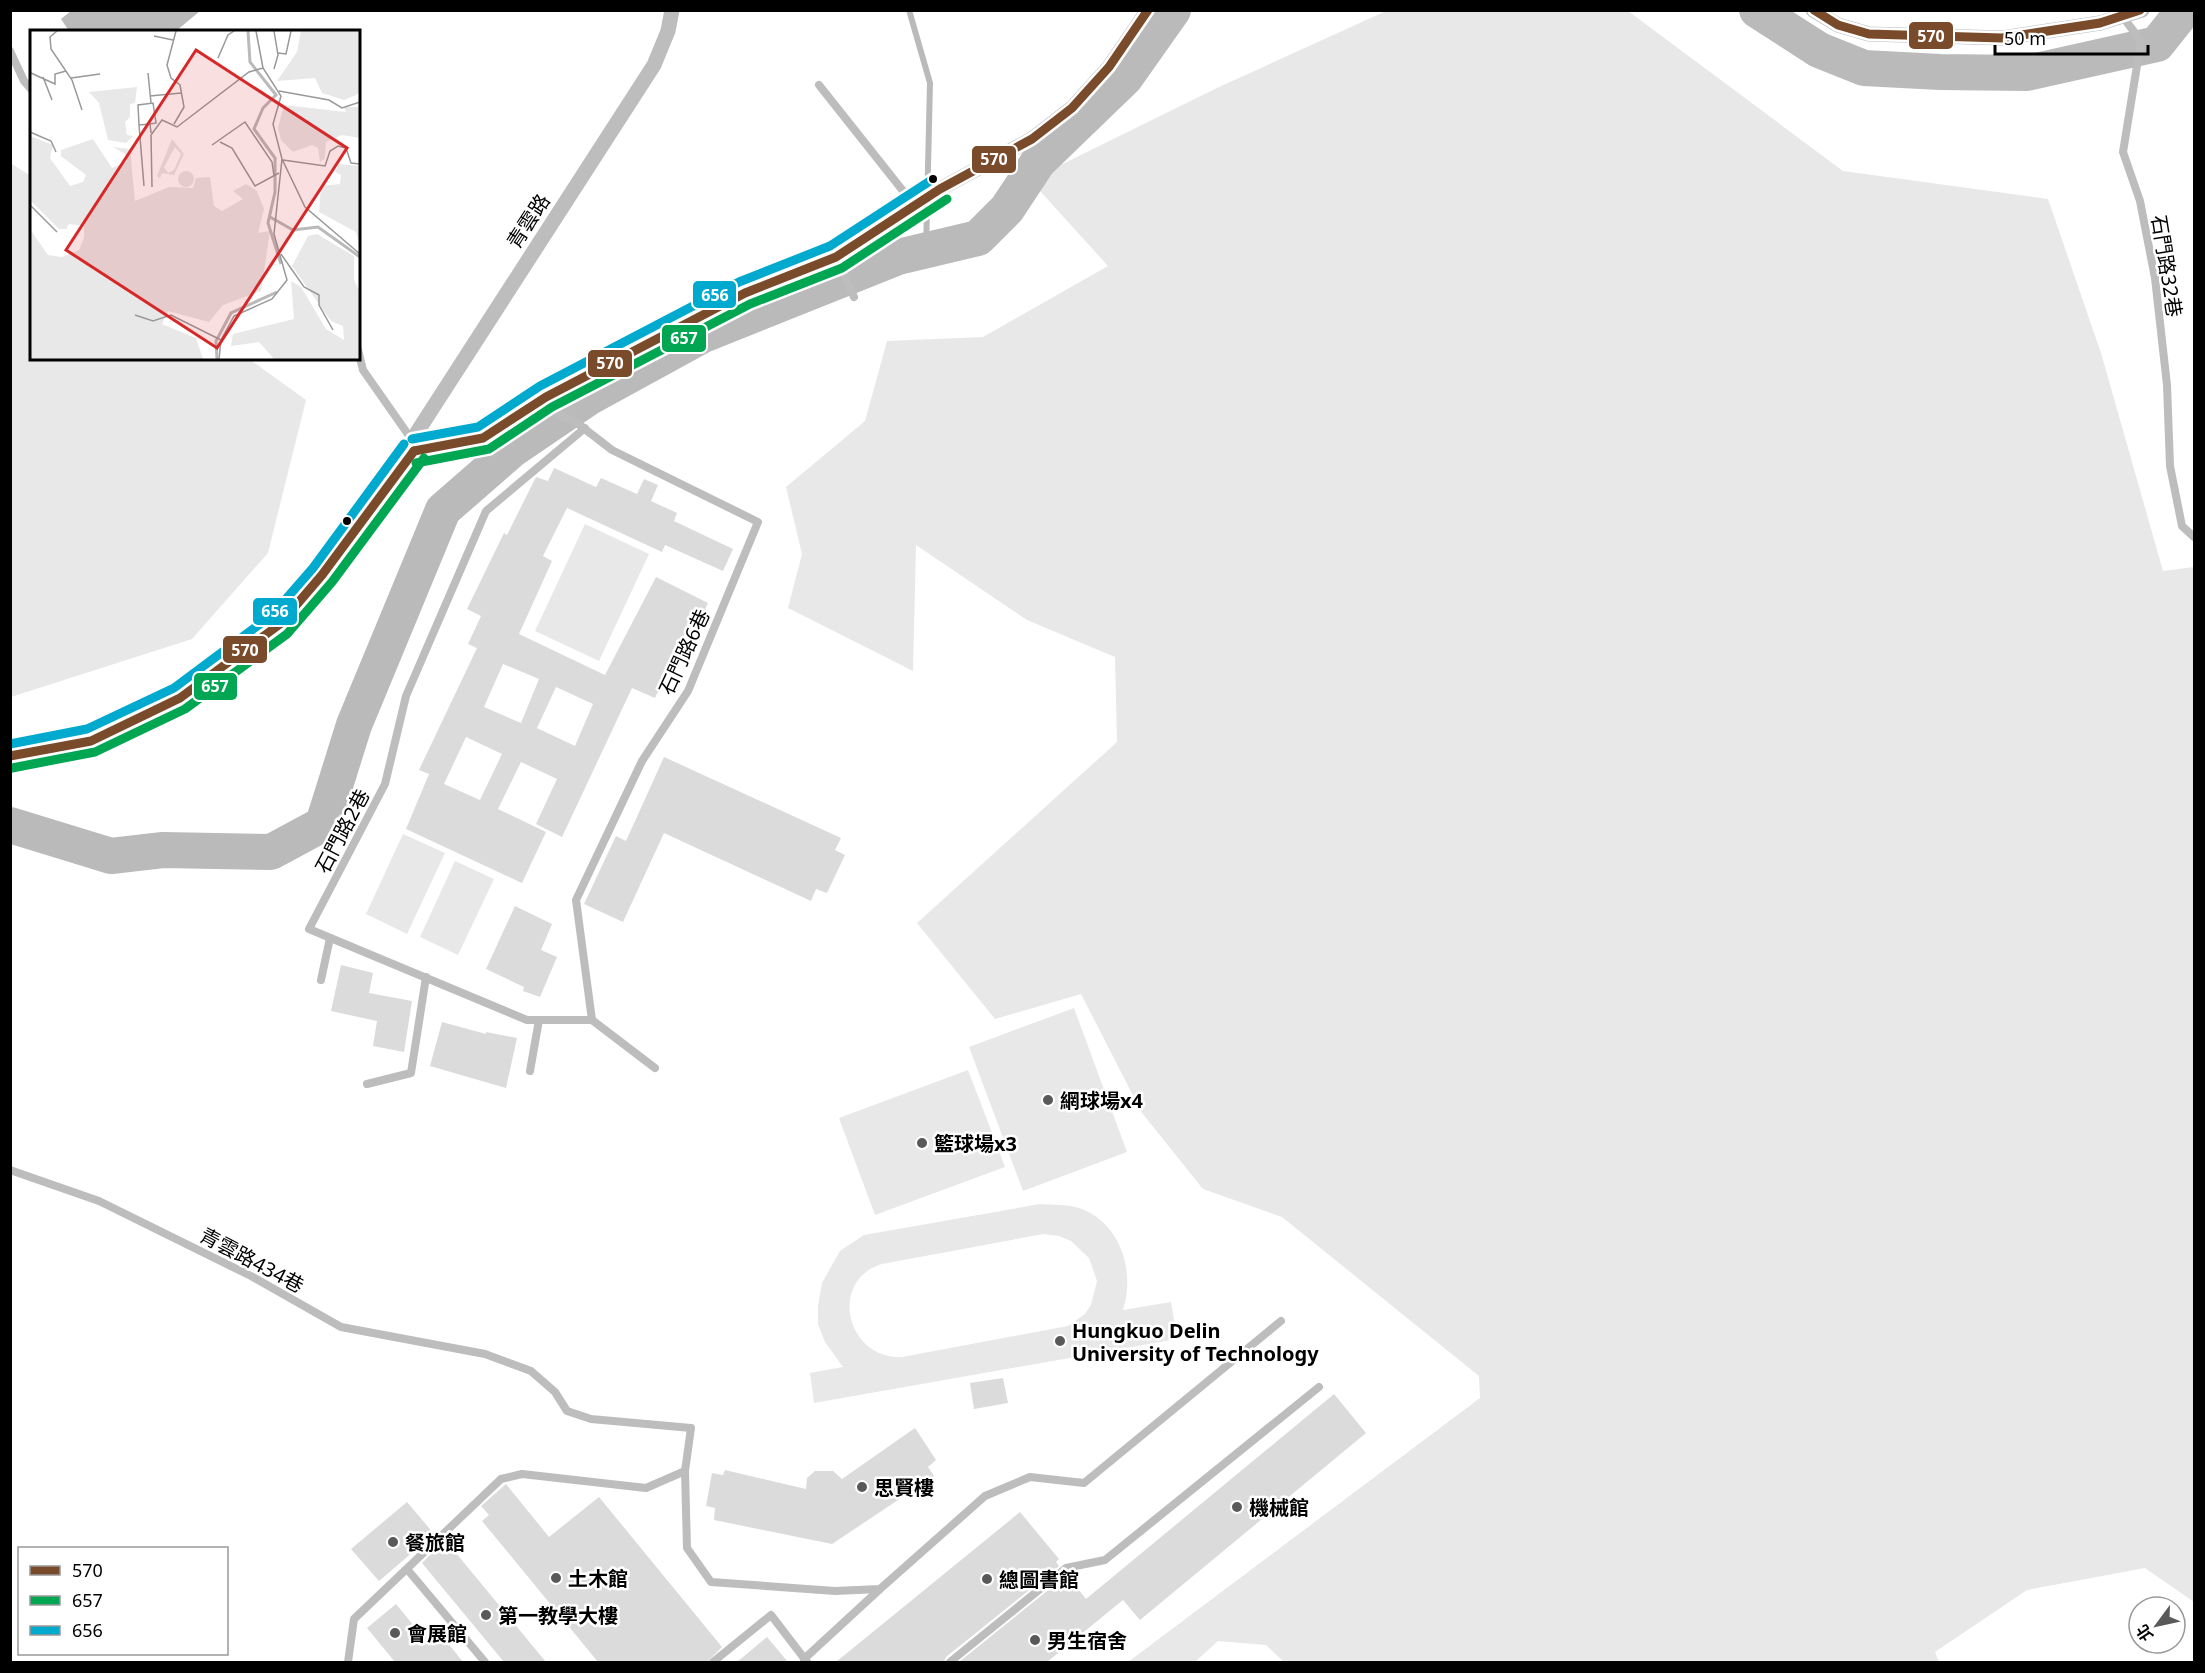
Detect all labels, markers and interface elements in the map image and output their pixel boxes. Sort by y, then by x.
scale bar [1995,18,2148,56]
line badge: 570 [1908,21,1954,50]
text: 570 [1917,25,1945,47]
text: 50 m [2004,26,2046,50]
inset map [30,30,360,360]
line badge: 570 [971,145,1017,174]
text: 570 [980,148,1008,170]
unlabelled marker [927,173,939,185]
street label: 青雲路 [500,188,556,254]
street label: 石門路32巷 [2146,213,2188,319]
line badge: 656 [692,280,737,309]
text: 656 [701,284,729,306]
line badge: 657 [661,324,707,353]
text: 657 [670,327,698,349]
line badge: 570 [587,349,633,378]
text: 570 [596,352,624,374]
unlabelled marker [341,515,353,527]
line badge: 656 [252,597,298,626]
text: 656 [261,600,289,622]
street label: 石門路6巷 [652,605,716,699]
line badge: 570 [222,635,268,664]
text: 570 [231,639,259,661]
line badge: 657 [193,672,238,701]
text: 657 [201,675,229,697]
street label: 石門路2巷 [309,784,375,878]
place label: 網球場x4 [1060,1087,1144,1114]
marker: 網球場x4 [1041,1093,1055,1107]
place label: 籃球場x3 [934,1130,1017,1157]
marker: 籃球場x3 [915,1136,929,1150]
street label: 青雲路434巷 [195,1221,309,1299]
place label: Hungkuo Delin University of Technology [1072,1317,1319,1367]
marker: Hungkuo Delin University of Technology [1053,1334,1067,1348]
place label: 思賢樓 [874,1474,934,1501]
marker: 思賢樓 [855,1480,869,1494]
place label: 機械館 [1249,1494,1309,1521]
marker: 機械館 [1230,1500,1244,1514]
place label: 餐旅館 [405,1529,465,1556]
marker: 餐旅館 [386,1535,400,1549]
legend [18,1547,228,1655]
text: 570 [72,1558,103,1582]
place label: 土木館 [568,1565,628,1592]
place label: 總圖書館 [999,1566,1079,1593]
marker: 土木館 [549,1571,563,1585]
marker: 總圖書館 [980,1572,994,1586]
text: 657 [72,1588,103,1612]
north arrow [2127,1595,2187,1655]
place label: 第一教學大樓 [498,1602,618,1629]
marker: 第一教學大樓 [479,1608,493,1622]
text: 656 [72,1618,103,1642]
place label: 會展館 [407,1620,467,1647]
text: 北 [2131,1620,2158,1646]
marker: 會展館 [388,1626,402,1640]
place label: 男生宿舍 [1047,1627,1127,1654]
marker: 男生宿舍 [1028,1633,1042,1647]

